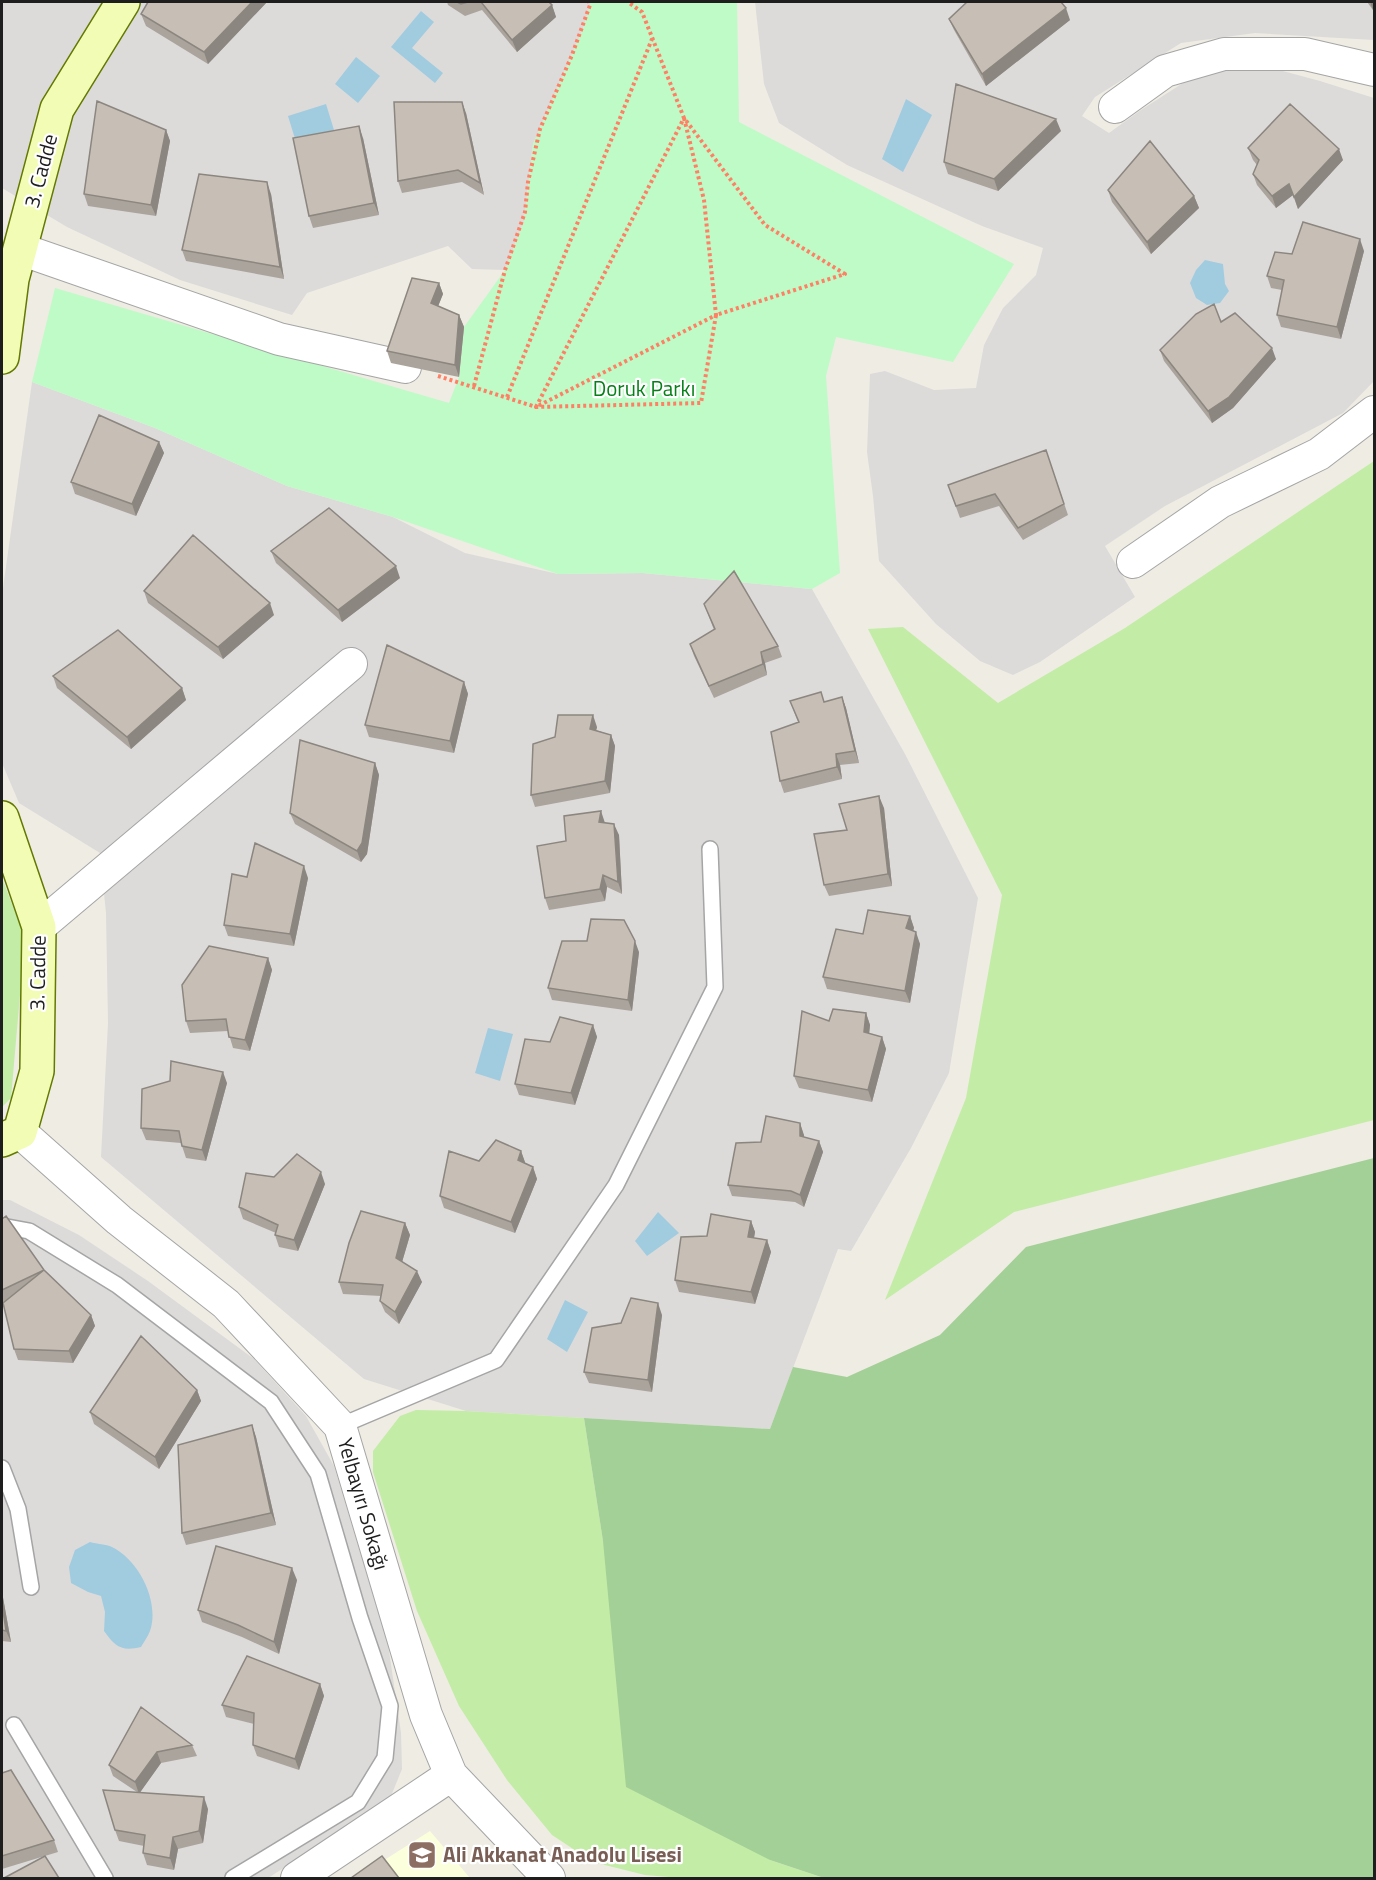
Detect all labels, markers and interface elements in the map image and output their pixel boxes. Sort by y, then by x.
street label: 3. Cadde [15,130,65,211]
park label: Doruk Parkı [593,372,695,404]
street label: 3. Cadde [20,935,54,1011]
street label: Yelbayırı Sokağı [330,1434,398,1574]
place label: Ali Akkanat Anadolu Lisesi [443,1838,682,1870]
school or university icon: Ali Akkanat Anadolu Lisesi [406,1839,438,1871]

